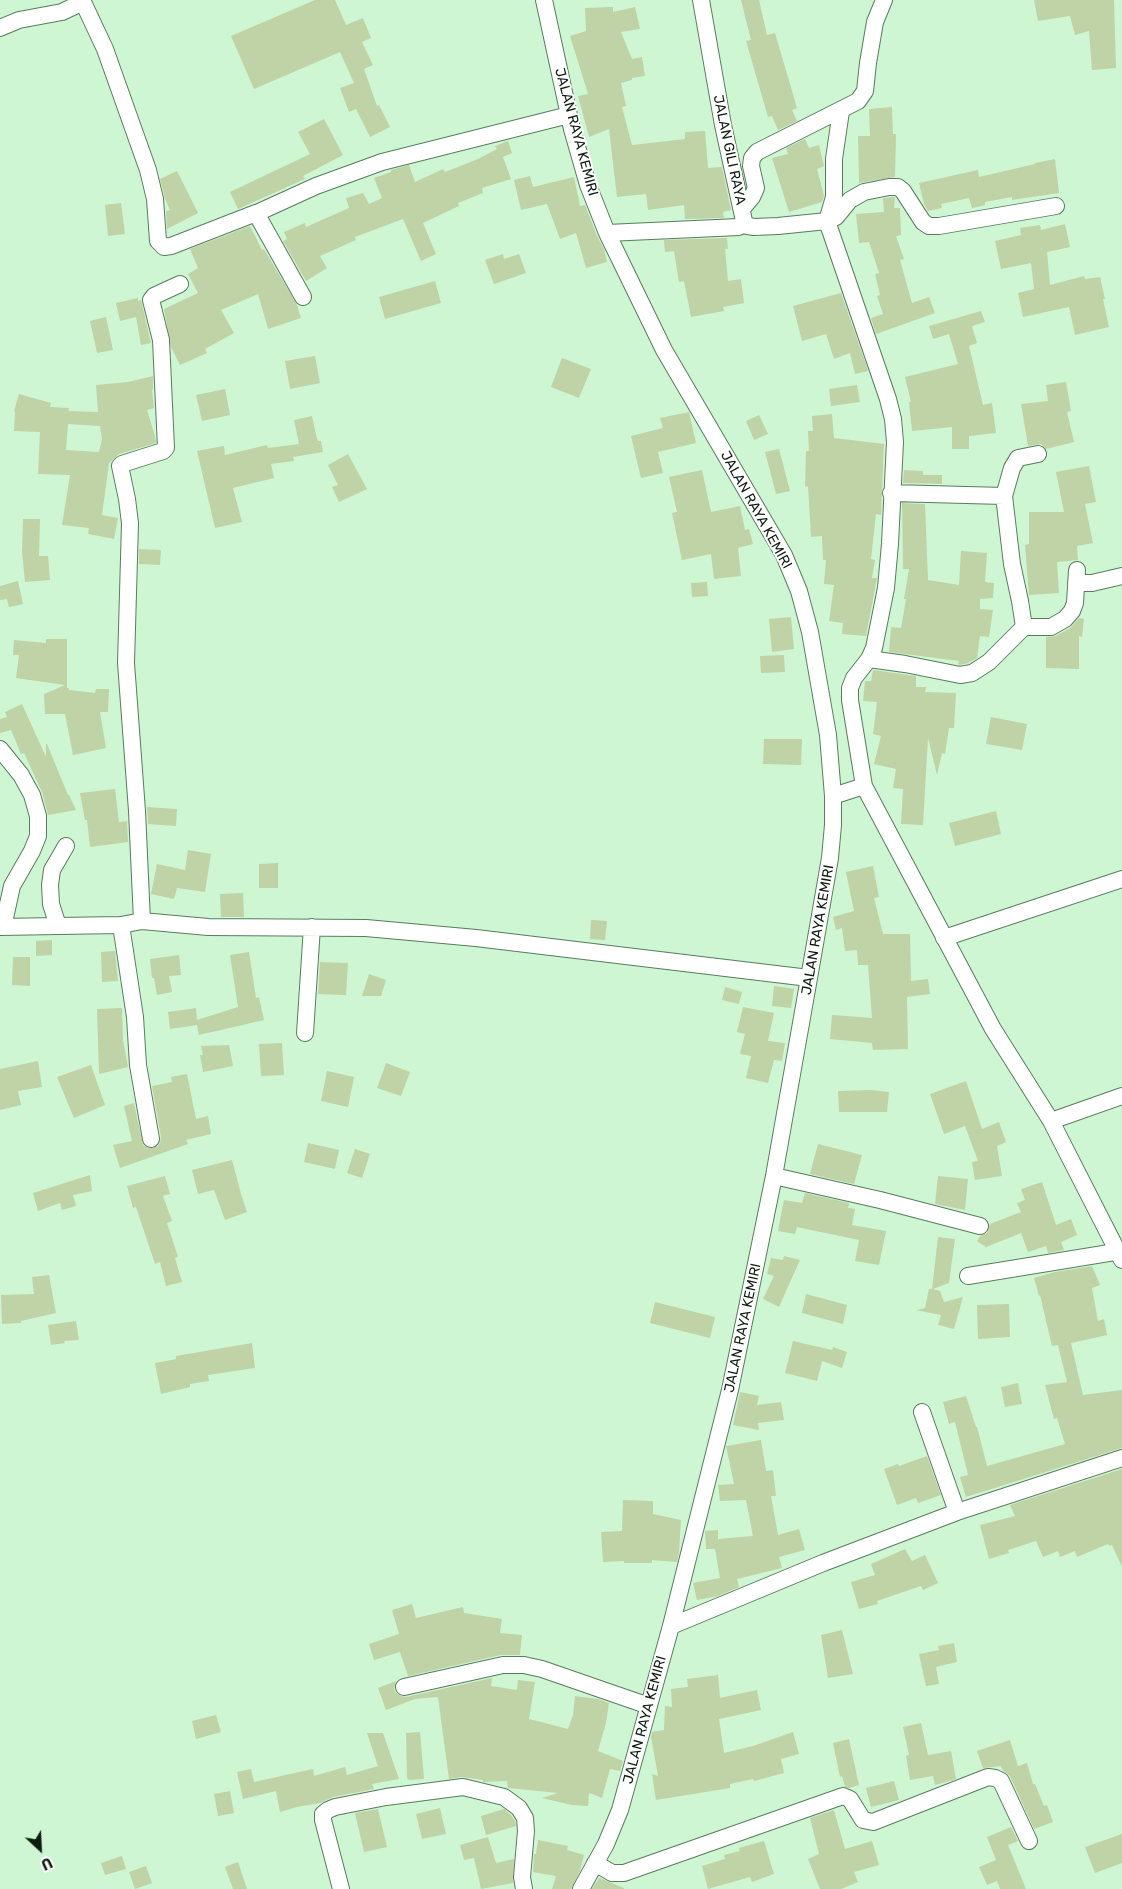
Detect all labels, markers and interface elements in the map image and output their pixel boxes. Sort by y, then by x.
street label: JALAN RAYA KEMIRI [551,66,601,198]
street label: JALAN GILI RAYA [709,93,749,207]
street label: JALAN RAYA KEMIRI [717,448,795,572]
street label: JALAN RAYA KEMIRI [798,864,838,996]
street label: JALAN RAYA KEMIRI [721,1262,765,1394]
street label: JALAN RAYA KEMIRI [620,1654,670,1786]
north arrow [15,1824,65,1874]
text: U [38,1853,55,1873]

